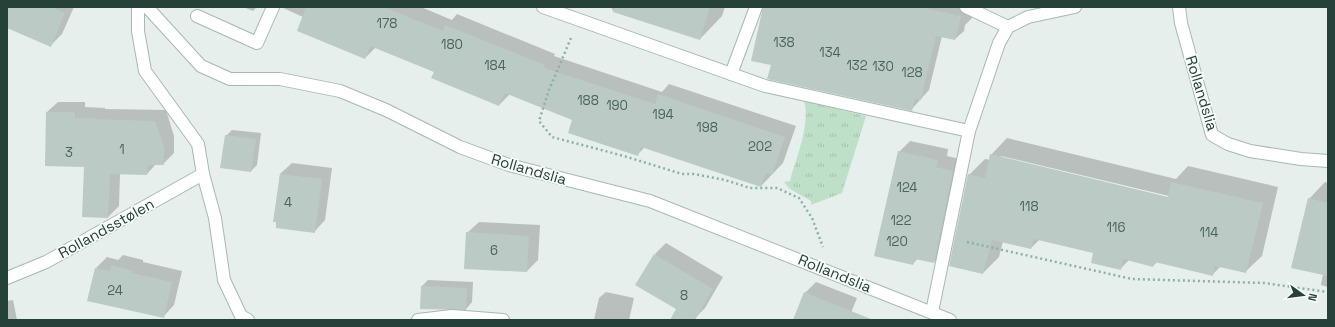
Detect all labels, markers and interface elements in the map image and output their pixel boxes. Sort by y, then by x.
house number: 178 [377,15,397,32]
house number: 138 [773,34,795,51]
house number: 180 [441,36,463,53]
house number: 134 [819,44,841,61]
street label: Rollandslia [1182,53,1223,133]
house number: 184 [484,57,506,74]
house number: 132 [846,57,868,74]
house number: 130 [872,58,894,75]
house number: 128 [901,64,923,81]
house number: 188 [577,92,599,109]
house number: 190 [606,97,628,114]
house number: 194 [652,106,674,123]
house number: 198 [696,119,718,136]
house number: 202 [748,138,772,155]
house number: 1 [119,141,125,158]
house number: 3 [65,144,73,161]
street label: Rollandslia [489,149,569,189]
house number: 124 [896,179,918,196]
street label: Rollandsstølen [55,194,157,262]
house number: 4 [284,194,292,211]
house number: 118 [1020,198,1038,215]
house number: 122 [890,212,912,229]
house number: 116 [1107,219,1125,236]
house number: 114 [1200,224,1219,241]
house number: 120 [886,233,908,250]
house number: 6 [490,242,498,259]
street label: Rollandslia [796,250,875,296]
north arrow [1283,275,1323,315]
house number: 24 [107,282,123,299]
house number: 8 [680,287,688,304]
text: N [1305,292,1320,303]

